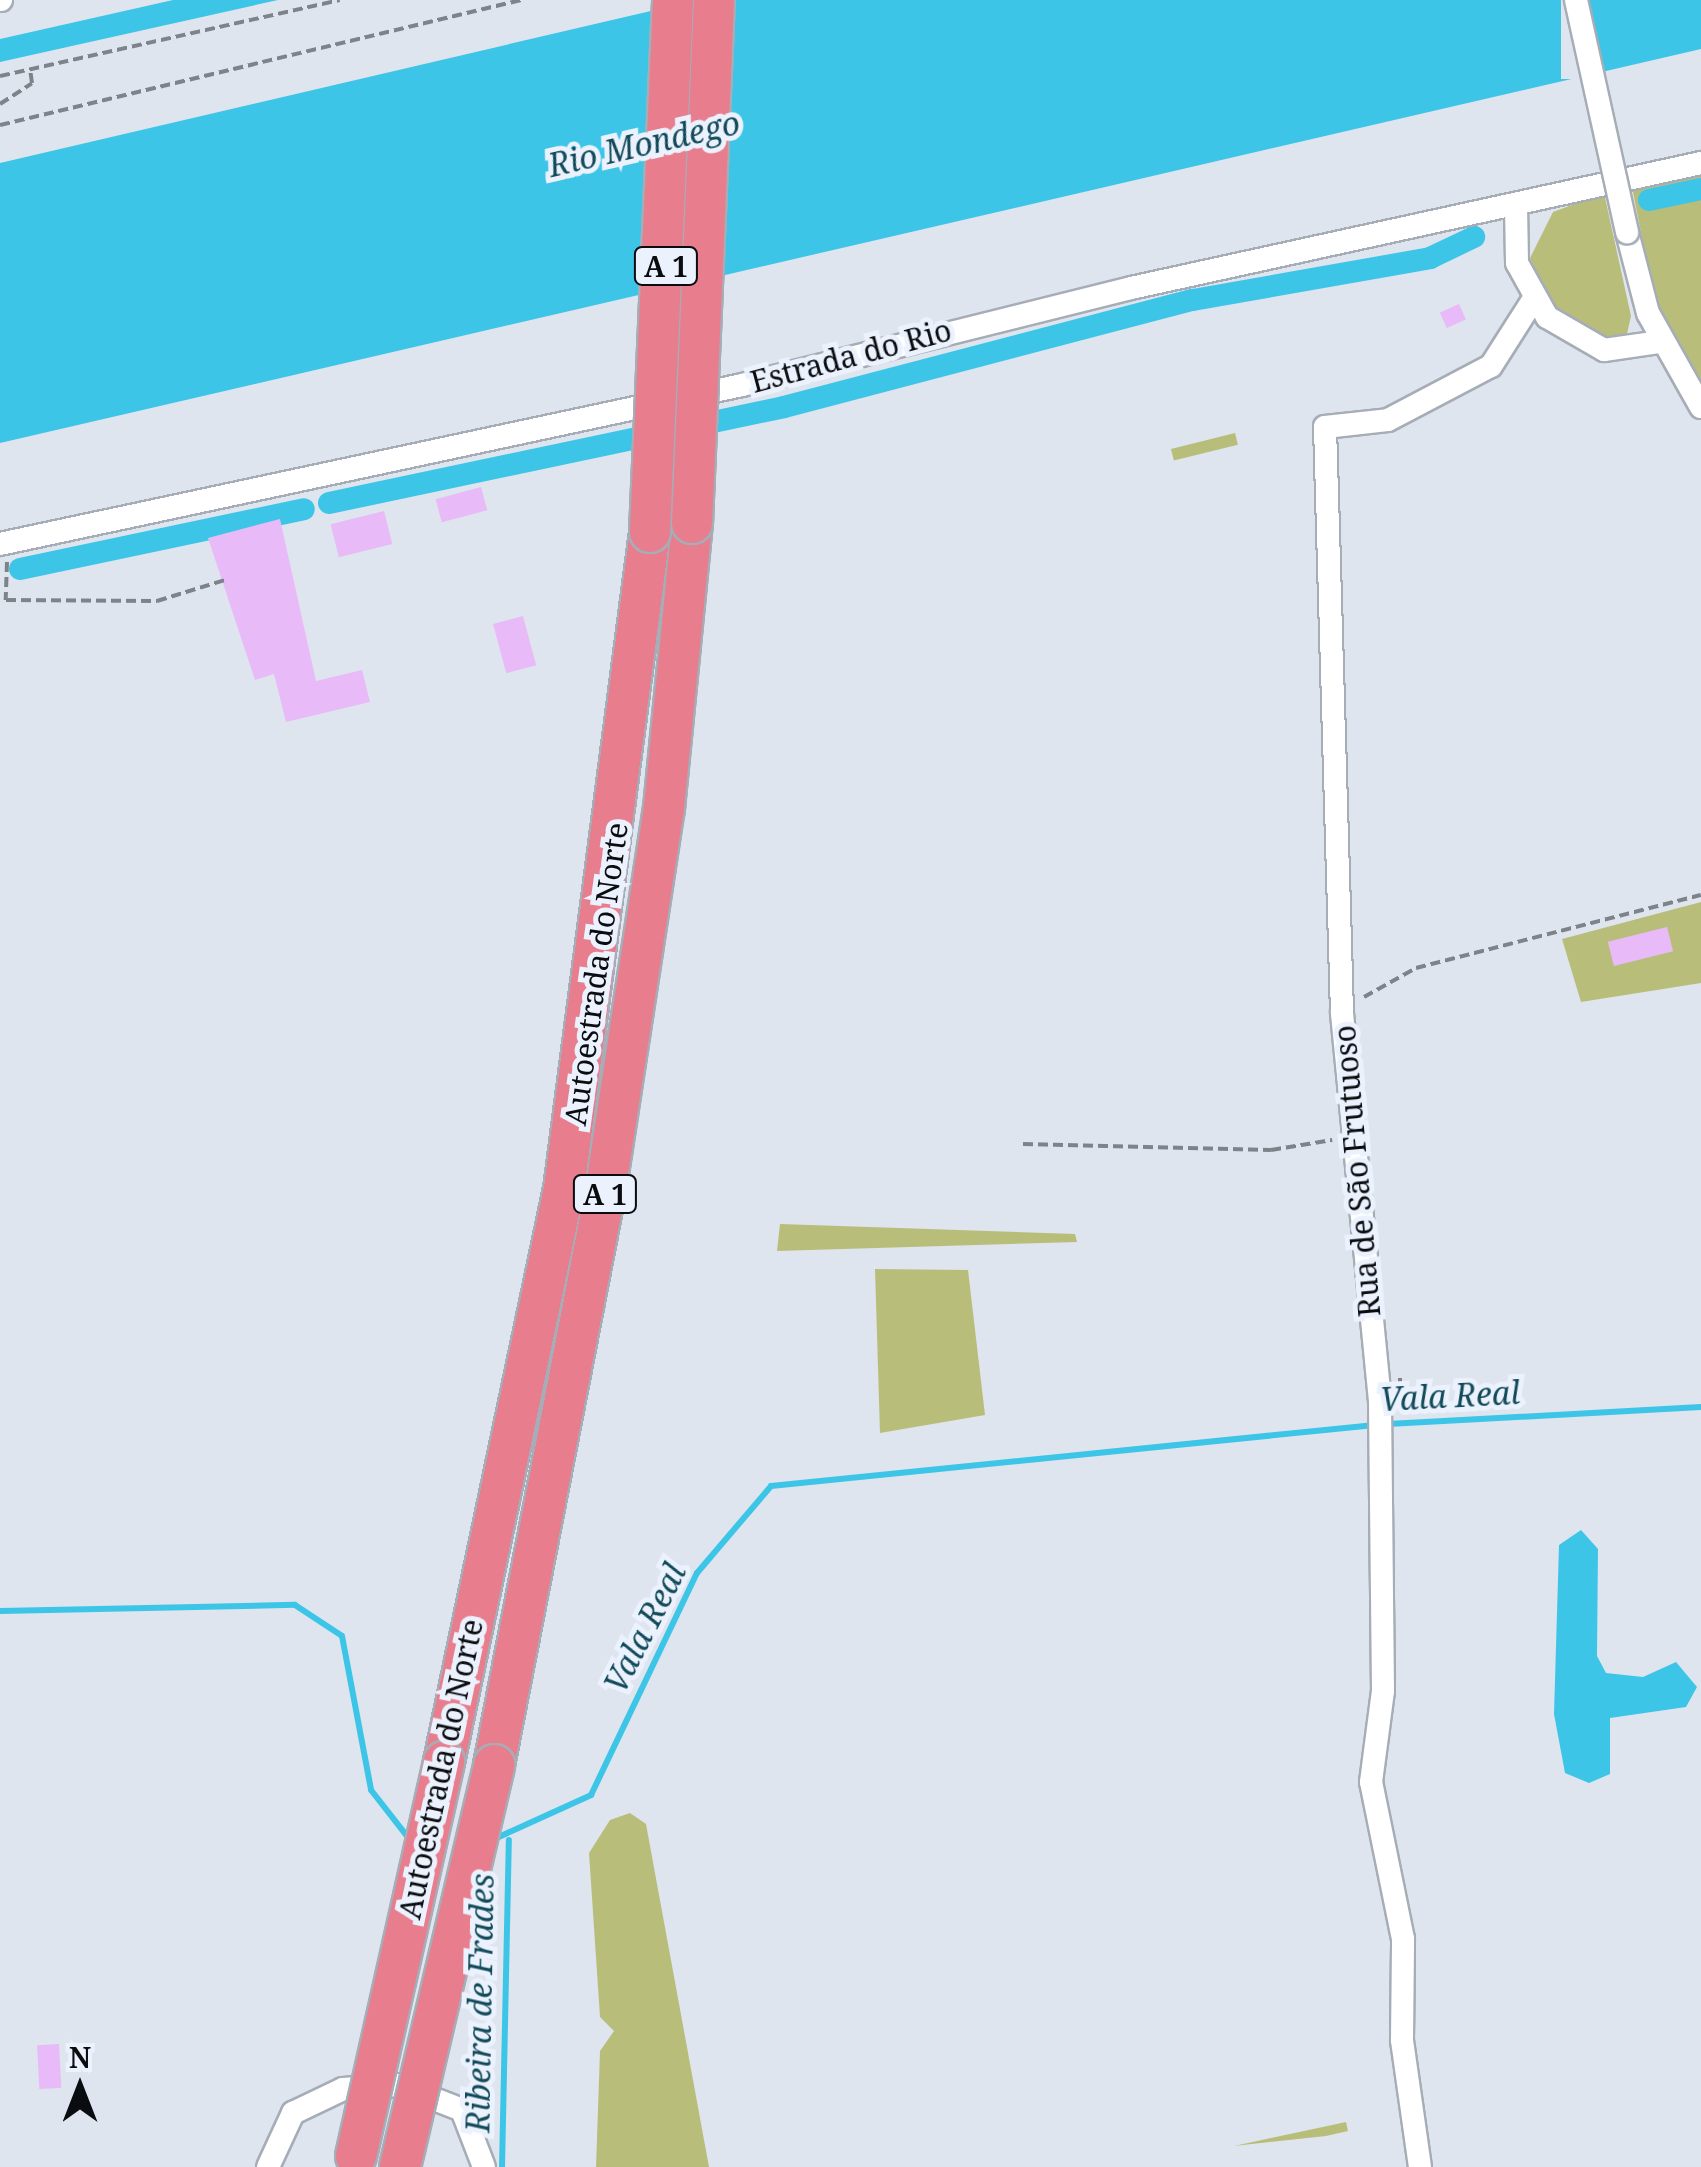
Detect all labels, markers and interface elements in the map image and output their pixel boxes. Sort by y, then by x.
water label: Rio Mondego [544,103,744,185]
road number: A 1 [634,243,698,289]
street label: Estrada do Rio [747,312,955,400]
street label: Autoestrada do Norte [557,820,635,1128]
street label: Rua de São Frutuoso [1326,1024,1388,1318]
road number: A 1 [572,1171,638,1217]
water label: Vala Real [1379,1373,1521,1419]
water label: Vala Real [596,1557,694,1699]
street label: Autoestrada do Norte [392,1616,490,1922]
water label: Ribeira de Frades [459,1873,501,2133]
north arrow [30,2037,130,2137]
text: N [69,2038,91,2076]

